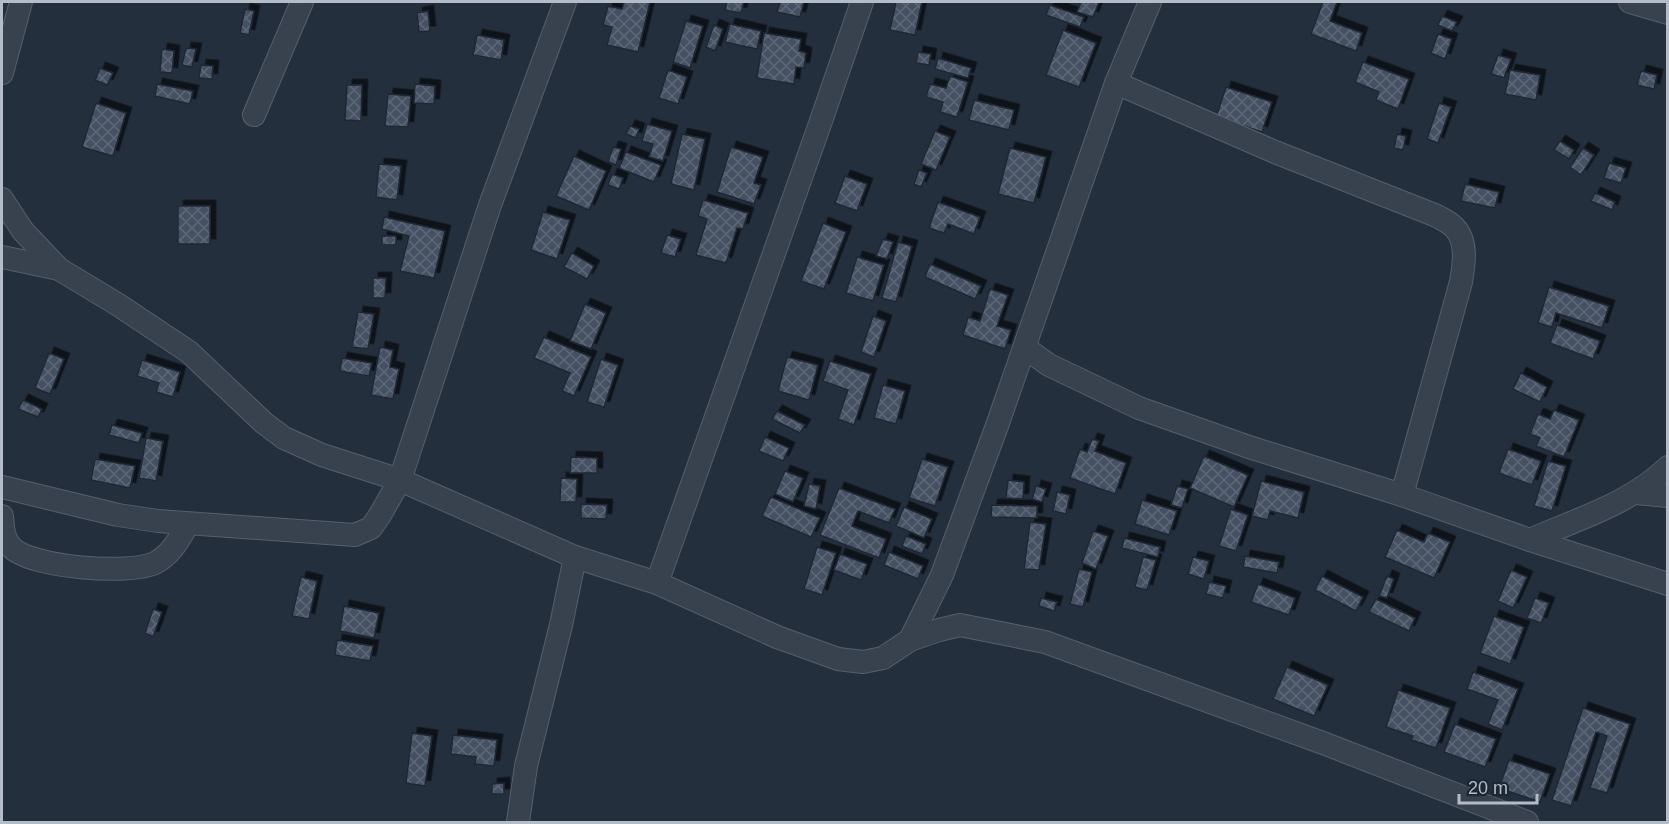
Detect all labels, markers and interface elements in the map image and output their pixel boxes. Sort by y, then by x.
scale bar [1459,767,1537,805]
text: 20 m [1468,778,1508,798]

